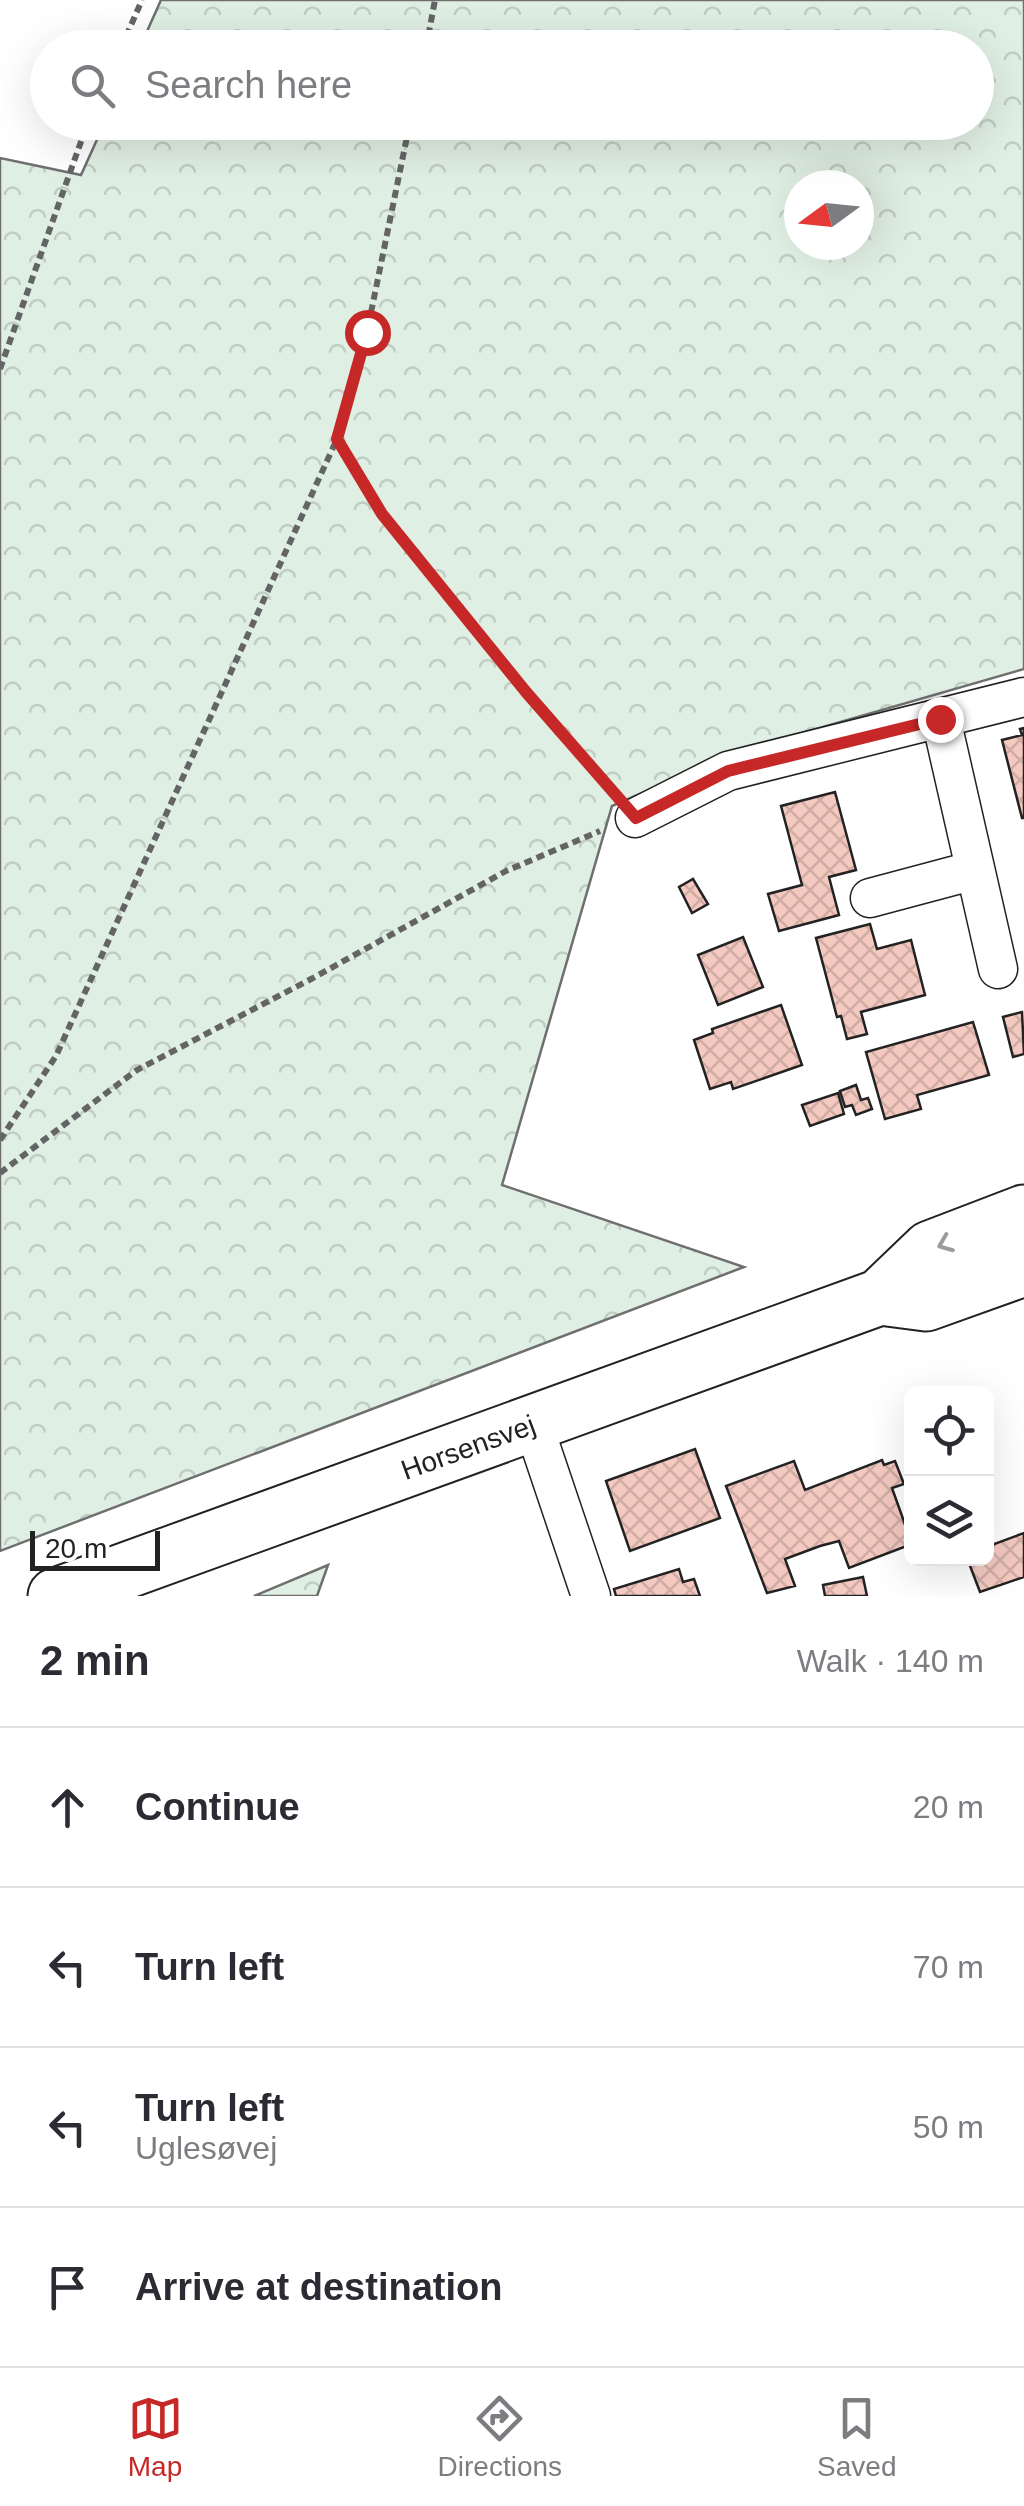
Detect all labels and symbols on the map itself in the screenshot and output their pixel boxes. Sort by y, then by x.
north arrow [784,170,874,260]
route start [345,310,391,356]
route end [918,697,964,743]
one-way arrow [937,1232,954,1252]
street label: Horsensvej [397,1409,539,1486]
scale bar [30,1526,160,1570]

